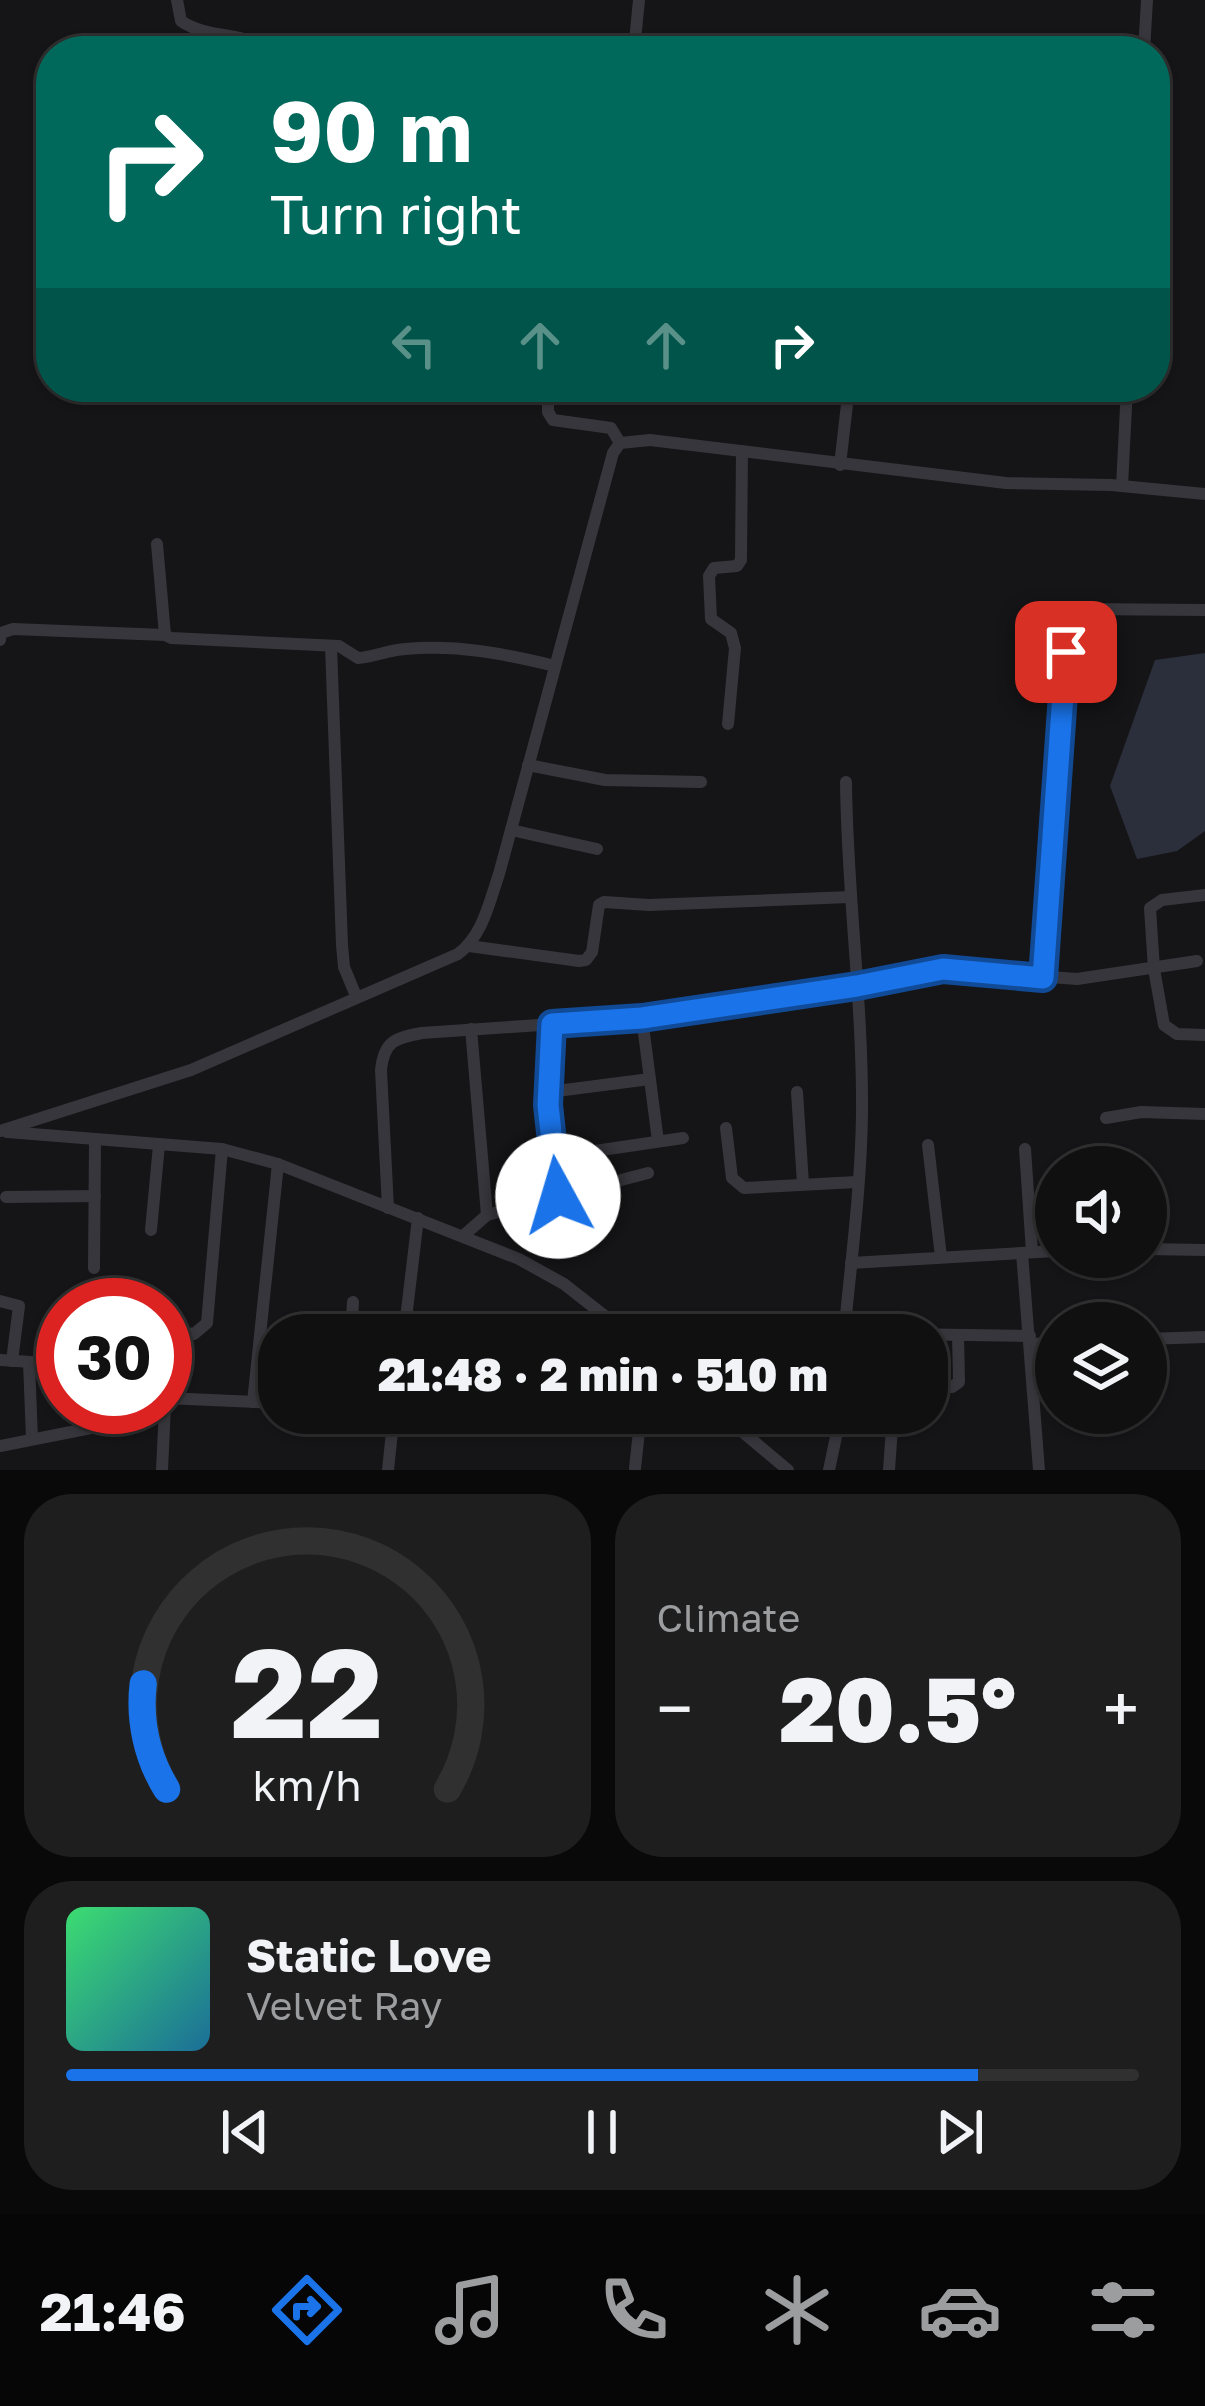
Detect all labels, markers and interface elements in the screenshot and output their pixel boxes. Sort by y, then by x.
text: 90 m [270,80,472,180]
icon: right [72,84,228,240]
text: Turn right [270,181,522,246]
icon: left [381,312,447,378]
icon: ahead [507,312,573,378]
icon: ahead [633,312,699,378]
icon: right [759,312,825,378]
pin [1015,601,1117,703]
icon: arrive [1033,619,1099,685]
position arrow [495,1133,621,1259]
map controls [1035,1146,1167,1434]
button: sound [1035,1146,1167,1278]
speed limit sign: 30 [36,1278,192,1434]
button: layers [1035,1302,1167,1434]
text: 21:48 · 2 min · 510 m [378,1347,828,1401]
text: Climate [657,1594,800,1641]
text: 22 [231,1616,383,1765]
text: 20.5° [779,1654,1016,1762]
text: − [657,1668,693,1748]
text: + [1103,1668,1139,1748]
text: km/h [253,1758,362,1809]
text: Static Love [246,1928,492,1982]
text: Velvet Ray [246,1982,442,2029]
icon: previous [212,2099,278,2165]
icon: pause [569,2099,635,2165]
icon: next [927,2099,993,2165]
icon: directions [265,2268,349,2352]
icon: music [428,2268,512,2352]
icon: phone [592,2268,676,2352]
icon: climate [755,2268,839,2352]
icon: car [918,2268,1002,2352]
icon: filters [1081,2268,1165,2352]
text: 21:46 [40,2278,186,2343]

